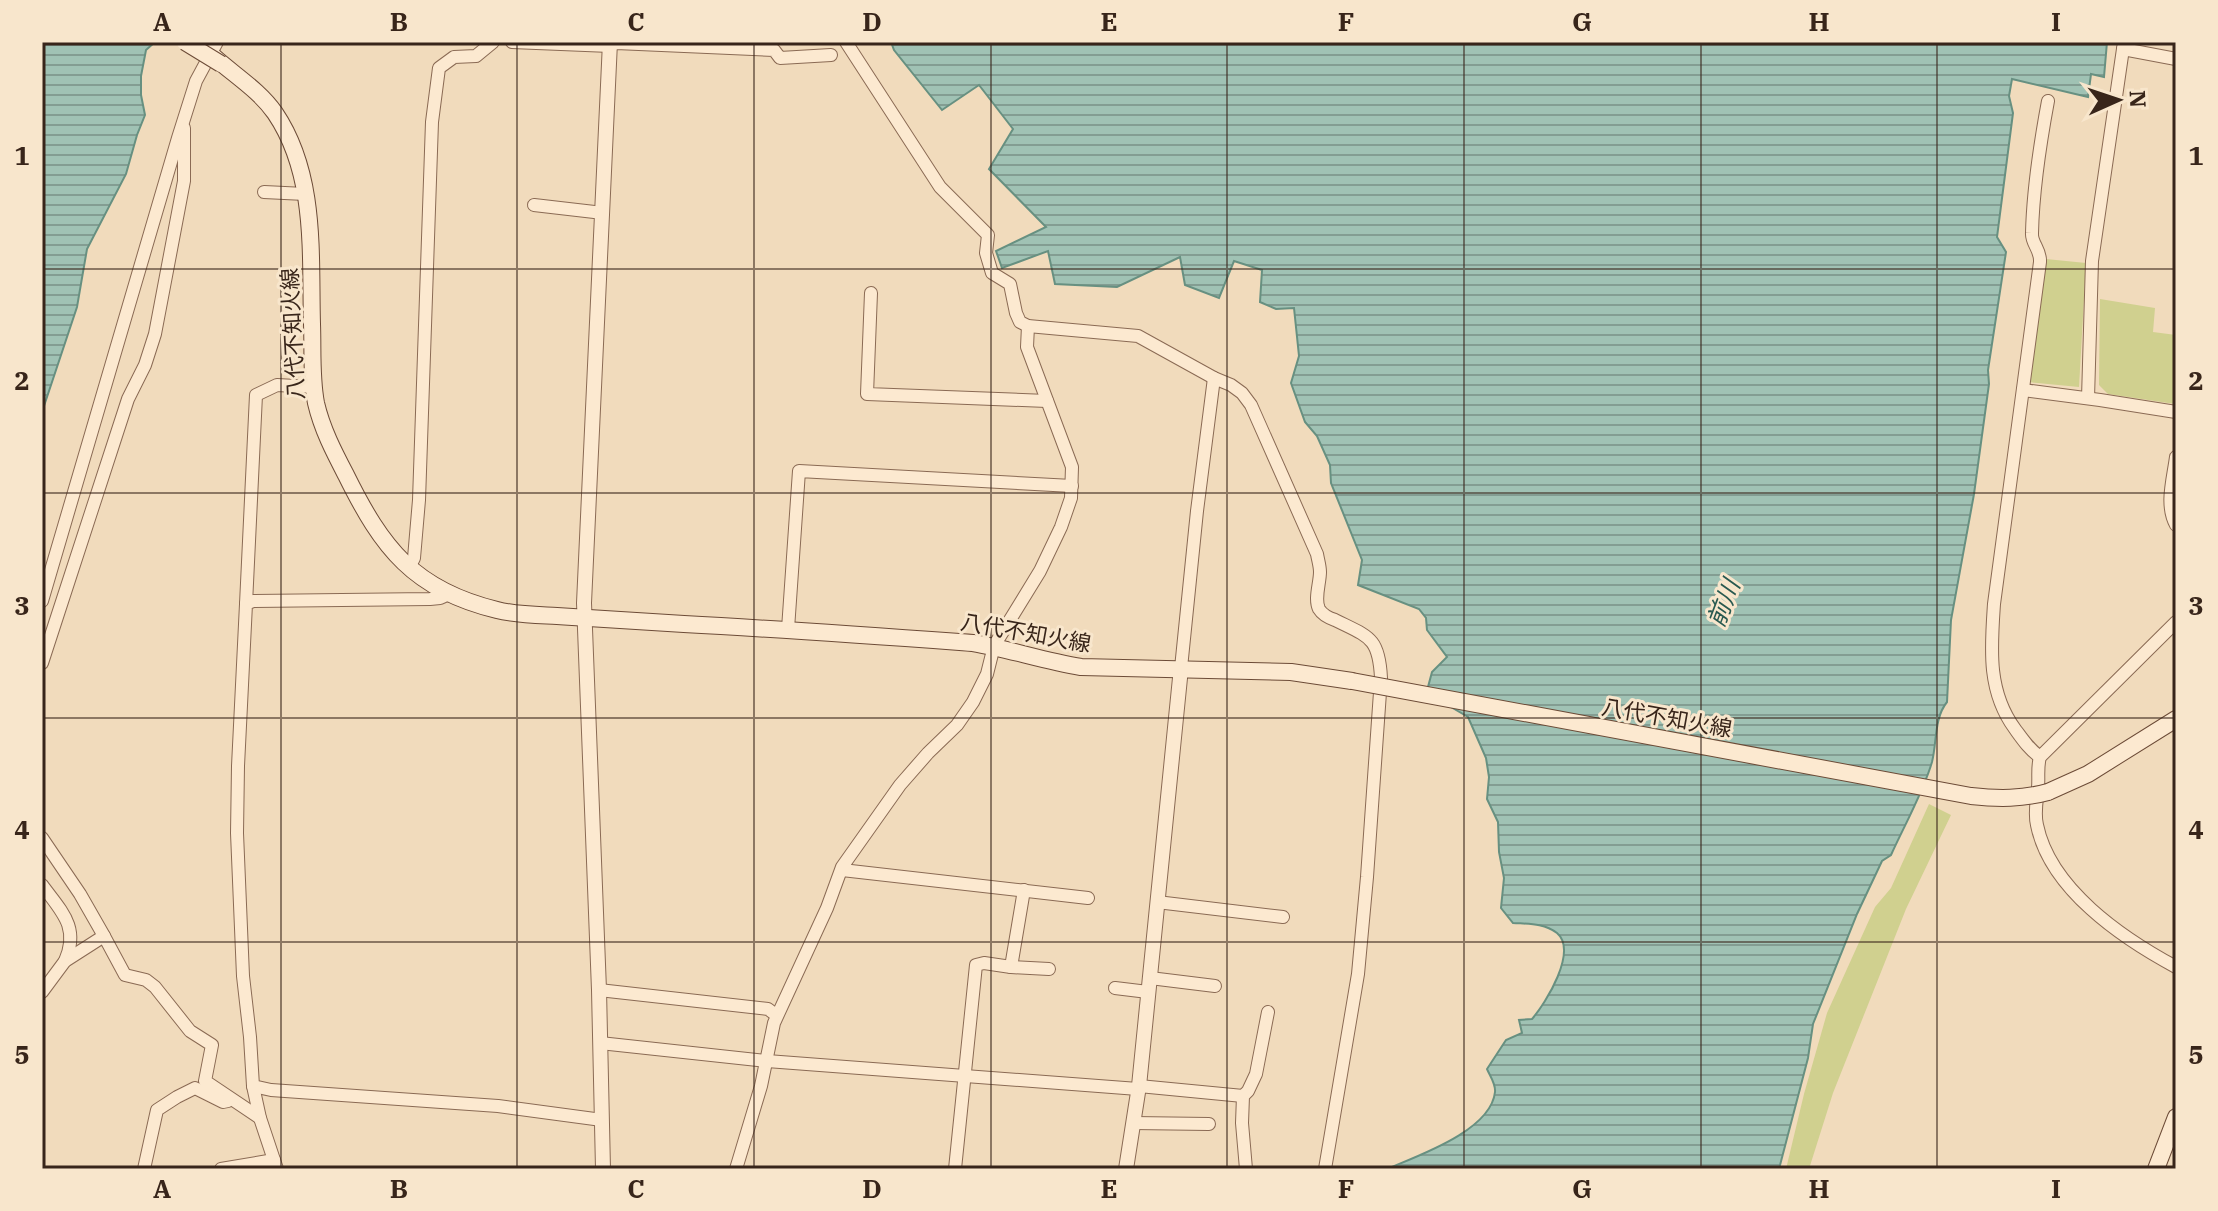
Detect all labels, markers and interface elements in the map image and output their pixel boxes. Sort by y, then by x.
text: A [153,4,171,38]
text: B [390,4,408,38]
text: C [627,4,645,38]
text: D [862,4,882,38]
text: E [1100,4,1118,38]
text: F [1338,4,1354,38]
text: G [1572,4,1592,38]
text: H [1808,4,1830,38]
text: I [2051,4,2061,38]
north arrow [2078,60,2158,140]
text: N [2124,89,2153,108]
text: 1 [14,138,30,172]
text: 1 [2188,138,2204,172]
street label: 八代不知火線 [274,267,310,401]
text: 2 [14,363,30,397]
text: 2 [2188,363,2204,397]
water label: 前川 [1699,572,1748,631]
text: 3 [14,588,30,622]
text: 3 [2188,588,2204,622]
street label: 八代不知火線 [958,606,1094,658]
street label: 八代不知火線 [1599,691,1735,743]
text: 4 [14,812,30,846]
text: 4 [2188,812,2204,846]
text: 5 [14,1037,30,1071]
text: 5 [2188,1037,2204,1071]
text: A [153,1171,171,1205]
text: B [390,1171,408,1205]
text: C [627,1171,645,1205]
text: D [862,1171,882,1205]
text: E [1100,1171,1118,1205]
text: F [1338,1171,1354,1205]
text: G [1572,1171,1592,1205]
text: H [1808,1171,1830,1205]
text: I [2051,1171,2061,1205]

